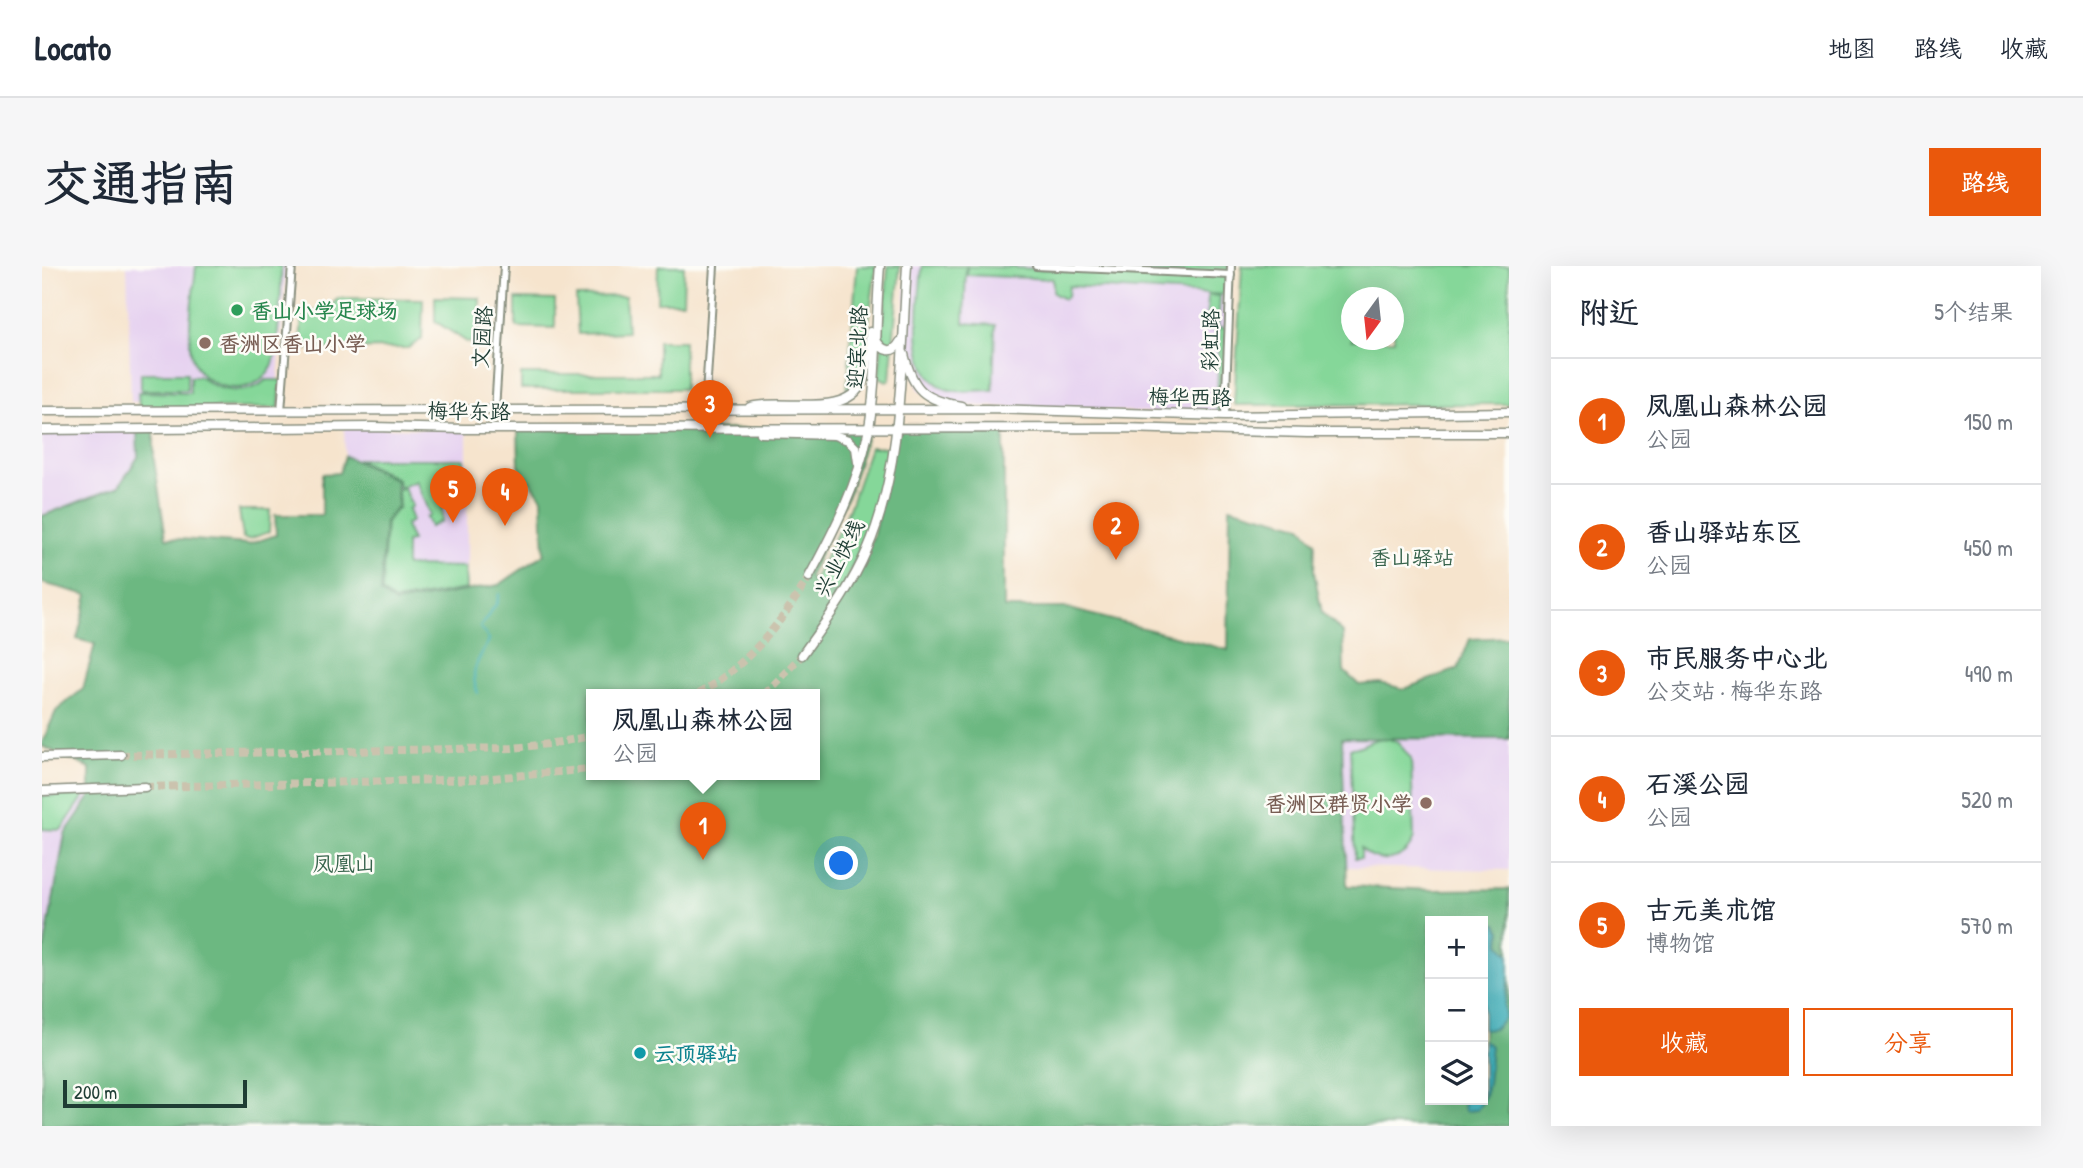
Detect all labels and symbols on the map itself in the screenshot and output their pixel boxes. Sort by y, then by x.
north arrow [1341,287,1404,350]
place label: 香山小学足球场 [251,296,398,325]
marker: 香山小学足球场 [229,302,245,318]
street label: 迎宾北路 [840,304,874,390]
street label: 文园路 [465,305,499,369]
street label: 彩虹路 [1194,308,1226,372]
place label: 香洲区香山小学 [219,329,366,358]
marker: 香洲区香山小学 [197,335,213,351]
pin: 3 [687,380,733,438]
street label: 梅华西路 [1148,382,1232,412]
street label: 梅华东路 [427,396,511,426]
pin: 5 [430,465,476,523]
pin: 4 [482,468,528,526]
pin: 2 [1093,502,1139,560]
street label: 兴业快线 [807,514,871,602]
park label: 香山驿站 [1370,543,1454,572]
place label: 香洲区群贤小学 [1265,789,1412,818]
marker: 香洲区群贤小学 [1418,795,1434,811]
pin: 1 [680,802,726,860]
your location [824,846,858,880]
park label: 凤凰山 [313,849,376,878]
place label: 云顶驿站 [654,1039,738,1068]
marker: 云顶驿站 [632,1045,648,1061]
scale bar [63,1077,247,1109]

